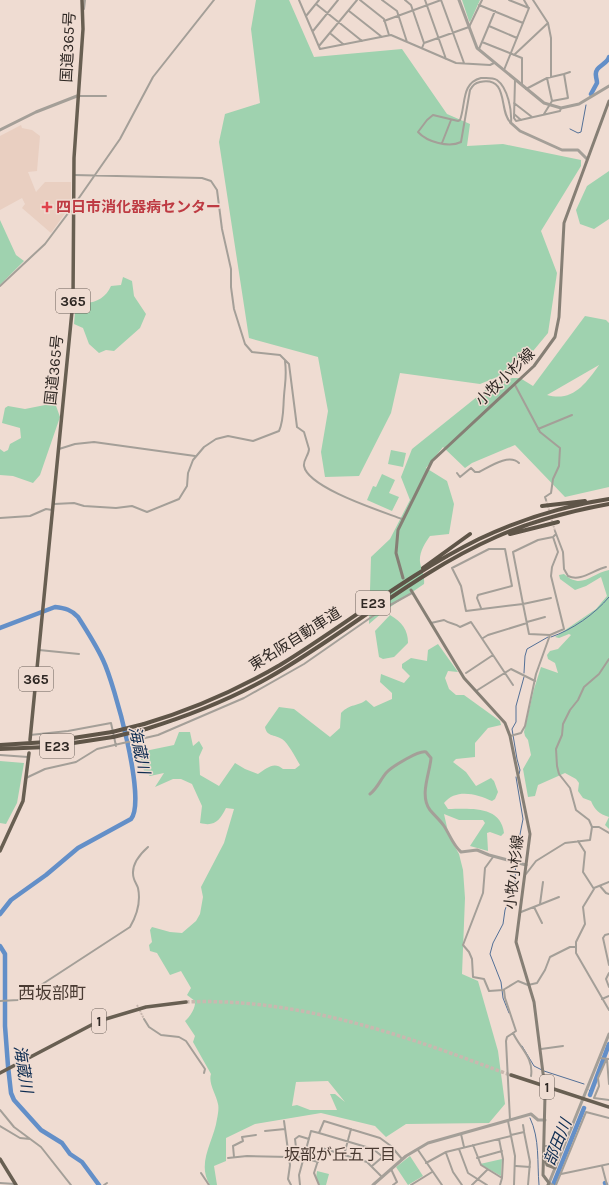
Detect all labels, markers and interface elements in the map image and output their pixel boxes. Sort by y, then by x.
street label: 国道365号 [57,11,79,83]
place label: 四日市消化器病センター [56,198,221,216]
marker: 四日市消化器病センター [41,201,53,213]
road number: 365 [56,289,90,313]
street label: 国道365号 [41,334,67,406]
street label: 小牧小杉線 [472,344,538,410]
road number: E23 [356,591,390,615]
street label: 東名阪自動車道 [246,604,344,674]
road number: 365 [19,667,53,691]
water label: 海蔵川 [125,725,154,778]
road number: E23 [40,734,74,758]
street label: 小牧小杉線 [501,834,527,910]
district label: 西坂部町 [18,983,86,1003]
road number: 1 [92,1009,106,1033]
water label: 海蔵川 [10,1044,37,1096]
road number: 1 [540,1075,554,1099]
water label: 部田川 [540,1115,576,1168]
district label: 坂部が丘五丁目 [284,1145,396,1164]

